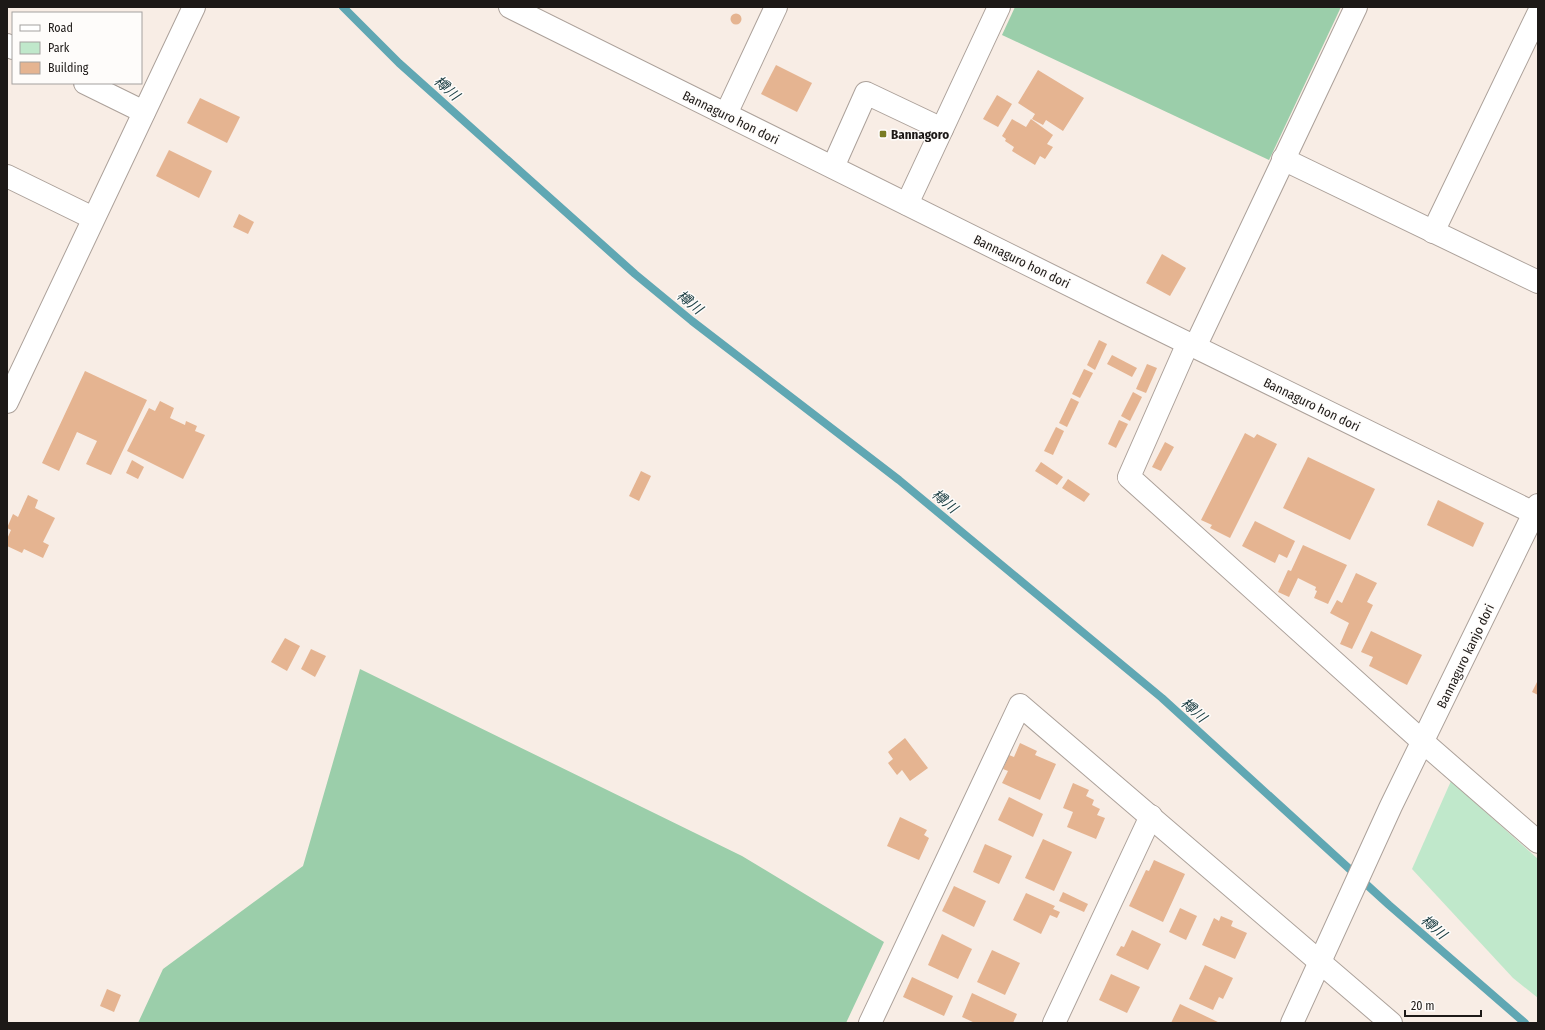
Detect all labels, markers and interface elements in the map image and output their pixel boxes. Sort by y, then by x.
legend [12,12,142,84]
text: Road [48,21,73,35]
text: Park [48,41,70,55]
text: Building [48,61,89,75]
water label: 樽川 [431,73,464,105]
street label: Bannaguro hon dori [680,88,781,147]
place label: Bannagoro [891,127,949,142]
marker: Bannagoro [878,129,888,139]
street label: Bannaguro hon dori [971,232,1072,291]
water label: 樽川 [673,287,707,319]
street label: Bannaguro hon dori [1261,375,1362,434]
water label: 樽川 [928,486,962,518]
street label: Bannaguro kanjo dori [1434,602,1497,711]
water label: 樽川 [1178,695,1211,727]
water label: 樽川 [1418,912,1451,944]
scale bar [1405,992,1481,1018]
text: 20 m [1411,999,1435,1013]

